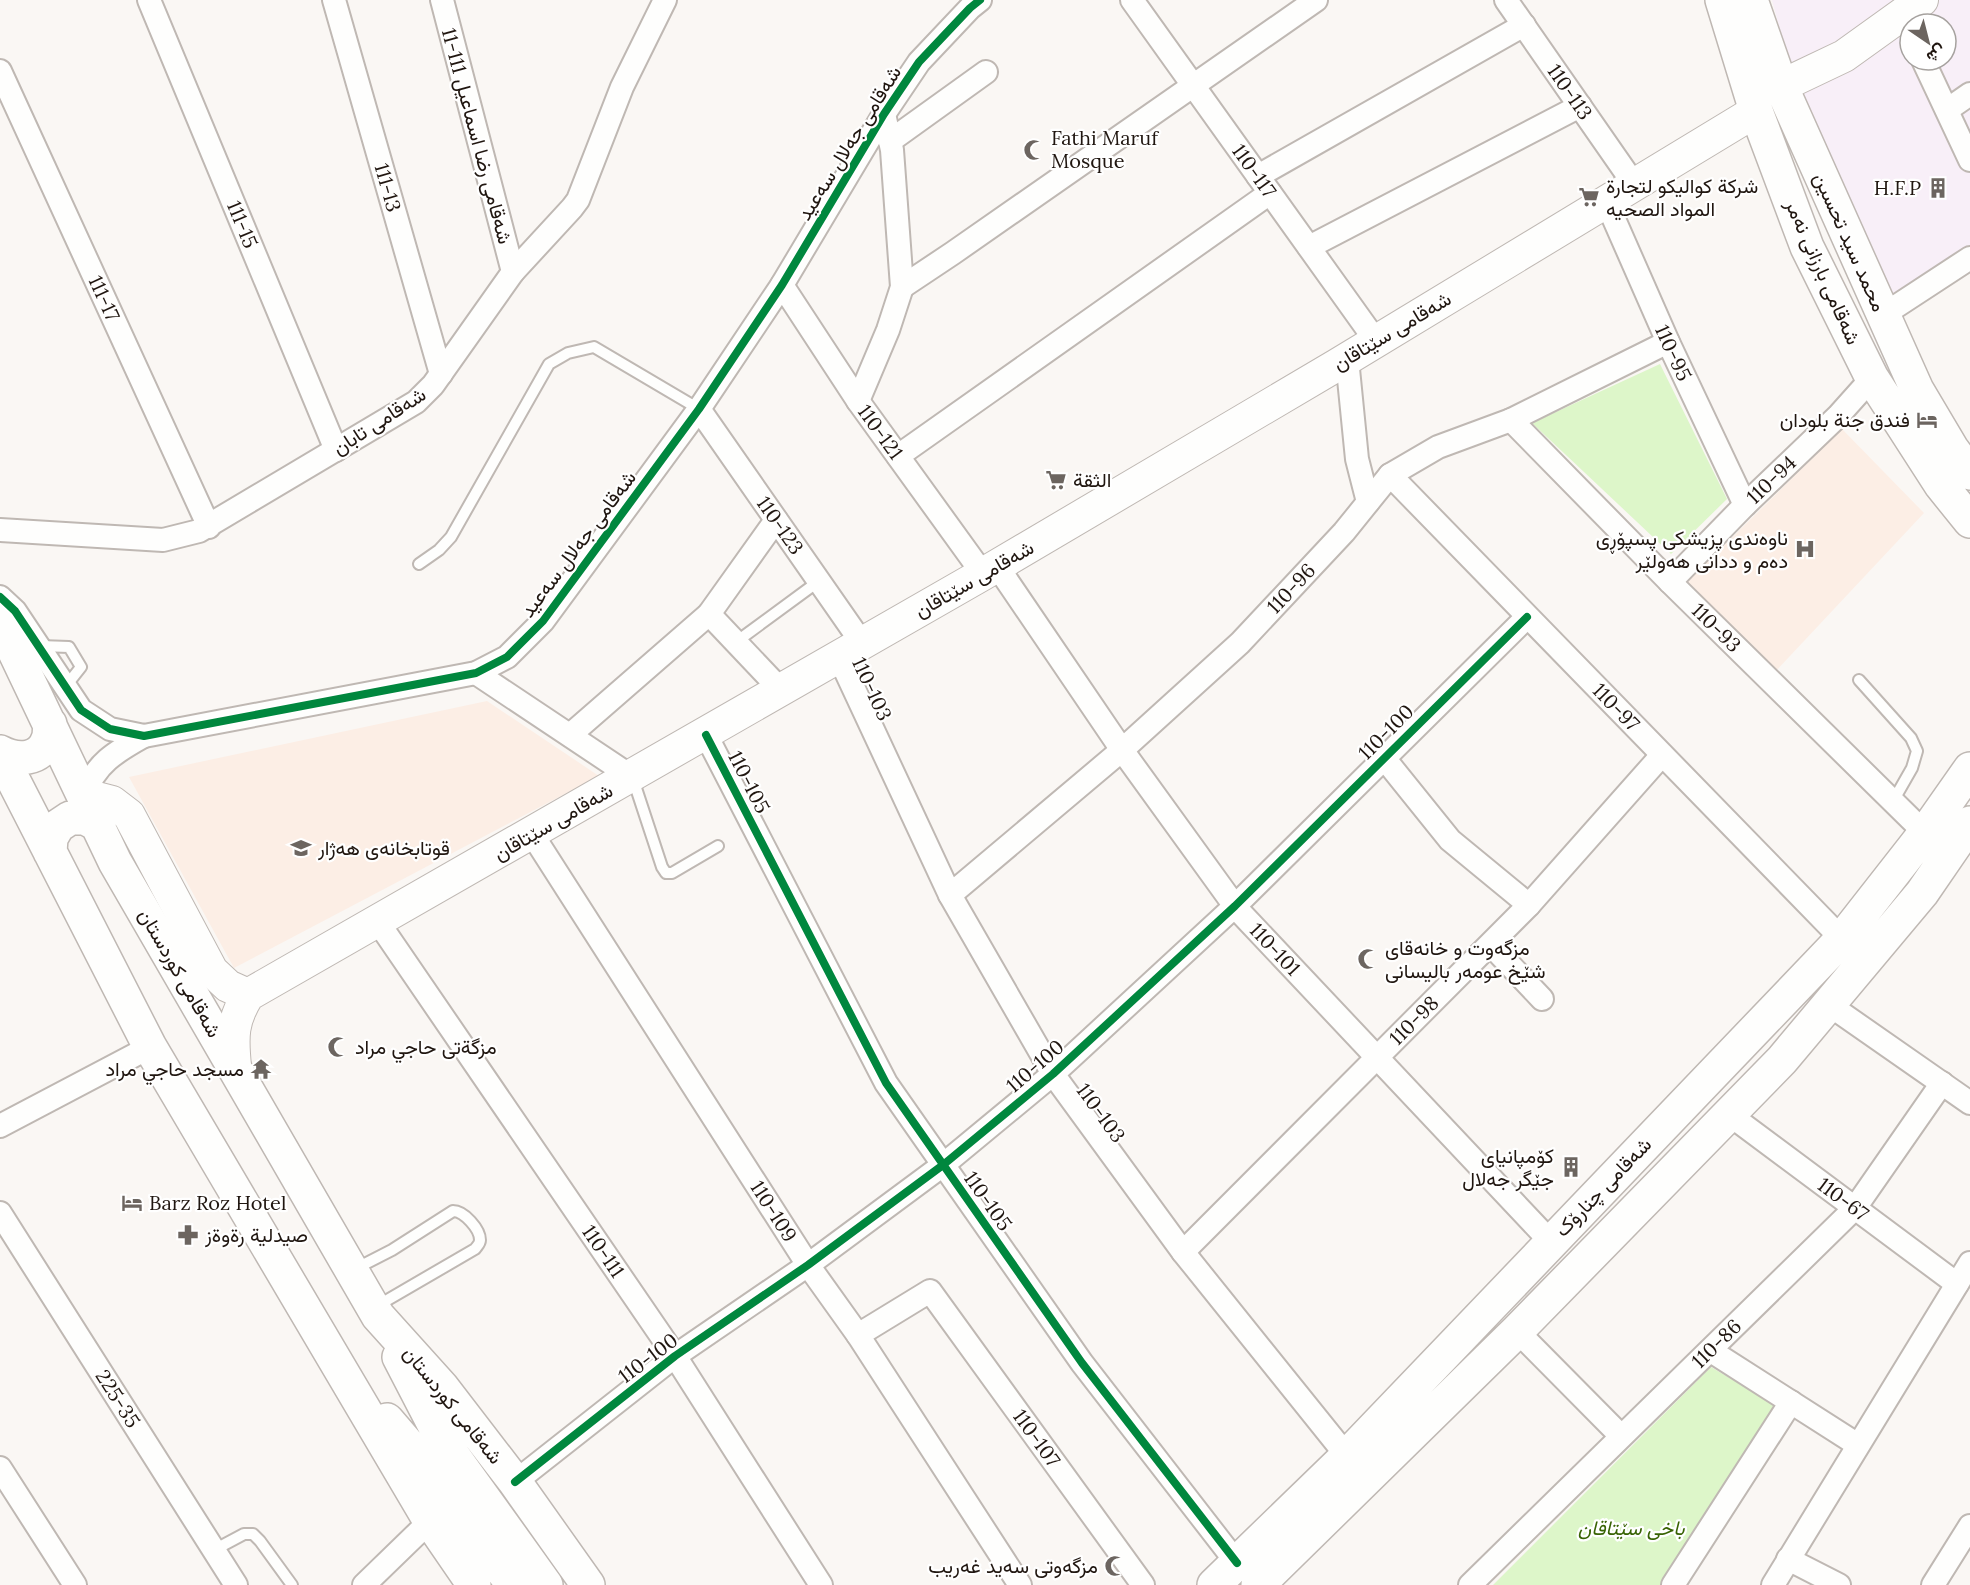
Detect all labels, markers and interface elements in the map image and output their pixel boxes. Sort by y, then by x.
north arrow [1898,12,1958,72]
street label: شەقامی رضا اسماعيل 111-11 [436,25,518,247]
text: ش [1923,41,1950,68]
street label: 110-113 [1542,59,1598,124]
street label: شەقامی جەلال سەعید [791,61,906,225]
place label: Fathi Maruf Mosque [1051,125,1159,173]
mosque icon: Fathi Maruf Mosque [1022,138,1046,162]
street label: 110-117 [1227,139,1282,202]
street label: 111-13 [369,160,407,214]
street label: محمد سید تحسین [1809,168,1892,315]
place label: شركة كواليكو لتجارة المواد الصحيه [1606,173,1758,222]
place label: H.F.P [1874,175,1921,200]
building icon: H.F.P [1926,176,1950,200]
supermarket icon: شركة كواليكو لتجارة المواد الصحيه [1577,185,1601,209]
street label: شەقامی بارزانی نەمر [1779,195,1867,349]
street label: 111-15 [222,197,264,252]
street label: 111-17 [83,271,126,325]
street label: شەقامی سێتاقان [1328,285,1455,376]
street label: 110-95 [1650,321,1698,385]
street label: شەقامی تابان [327,381,430,460]
street label: 110-121 [853,399,909,464]
place label: فندق جنة بلودان [1780,407,1910,433]
hotel icon: فندق جنة بلودان [1915,408,1939,432]
street label: 110-94 [1741,450,1801,509]
street label: شەقامی جەلال سەعید [514,465,641,622]
place label: الثقة [1073,467,1111,492]
supermarket icon: الثقة [1044,468,1068,492]
street label: 110-123 [752,491,809,559]
place label: ناوەندی پزیشکی پسپۆڕی دەم و ددانی هەولێر [1596,525,1788,574]
street label: شەقامی سێتاقان [910,534,1038,623]
hospital icon: ناوەندی پزیشکی پسپۆڕی دەم و ددانی هەولێر [1793,537,1817,561]
street label: 110-96 [1261,558,1320,619]
street label: 110-93 [1687,597,1747,657]
street label: 110-103 [847,653,898,724]
street label: 110-97 [1588,678,1645,736]
street label: 110-100 [1353,699,1419,765]
street label: 110-105 [723,746,776,817]
street label: شەقامی سێتاقان [489,777,617,866]
place label: قوتابخانەی هەژار [317,835,450,861]
school or university icon: قوتابخانەی هەژار [289,836,313,860]
street label: شەقامی کوردستان [133,904,227,1042]
street label: 110-101 [1245,917,1306,980]
place label: مزگەوت و خانەقای شێخ عومەر بالیسانی [1385,935,1546,985]
mosque icon: مزگەوت و خانەقای شێخ عومەر بالیسانی [1356,947,1380,971]
street label: 110-98 [1384,990,1443,1050]
place label: مزگةتی حاجي مراد [355,1034,497,1064]
street label: 110-100 [1001,1034,1069,1097]
mosque icon: مزگةتی حاجي مراد [326,1035,350,1059]
place label: مسجد حاجي مراد [105,1056,244,1086]
temple icon: مسجد حاجي مراد [249,1057,273,1081]
street label: 110-103 [1072,1078,1131,1147]
street label: شەقامی چنارۆک [1549,1132,1658,1243]
place label: کۆمپانیای جێگر جەلال [1462,1143,1554,1192]
building icon: کۆمپانیای جێگر جەلال [1559,1155,1583,1179]
street label: 110-105 [959,1166,1018,1235]
street label: 110-67 [1813,1172,1874,1226]
street label: 110-109 [745,1176,803,1246]
place label: Barz Roz Hotel [149,1190,286,1215]
hotel icon: Barz Roz Hotel [120,1191,144,1215]
street label: 110-111 [577,1220,630,1282]
place label: صيدلية رةوةز [204,1222,308,1248]
pharmacy icon: صيدلية رةوةز [176,1223,200,1247]
street label: 110-86 [1686,1313,1746,1373]
street label: 110-100 [613,1327,683,1388]
street label: شەقامی کوردستان [397,1341,509,1469]
street label: 225-35 [91,1365,146,1432]
street label: 110-107 [1008,1404,1066,1471]
park label: باخی سێتاقان [1578,1515,1685,1541]
place label: مزگەوتی سەید غەریب [928,1553,1098,1579]
mosque icon: مزگەوتی سەید غەریب [1103,1554,1127,1578]

